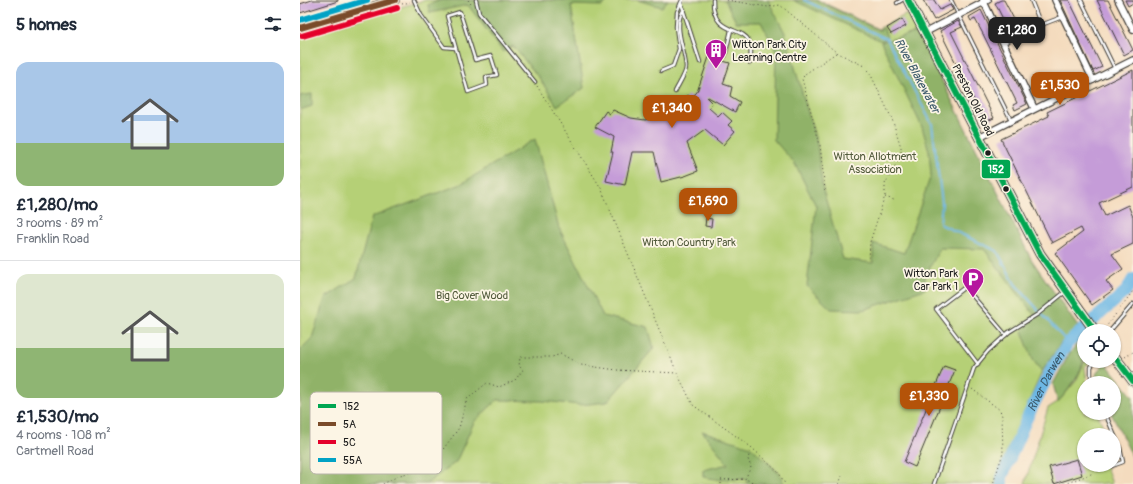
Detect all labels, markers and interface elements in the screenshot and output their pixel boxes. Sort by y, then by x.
icon: filters [262,13,284,35]
text: 5 homes [16,14,77,35]
pin: £1,280 [984,17,1050,51]
text: £1,280 [997,22,1037,38]
water label: River Blakewater [891,36,944,117]
building icon: Witton Park City Learning Centre [703,37,729,70]
place label: Witton Park City Learning Centre [732,38,807,64]
street label: Preston Old Road [949,62,997,138]
pin: £1,530 [1027,72,1093,106]
text: £1,530 [1040,77,1080,93]
icon: home [114,88,186,160]
pin: £1,340 [639,95,705,129]
text: £1,340 [652,100,692,116]
unlabelled marker [983,148,993,158]
park label: Witton Allotment Association [834,150,917,176]
line badge: 152 [981,159,1011,179]
text: 152 [988,163,1004,176]
unlabelled marker [1001,184,1011,194]
pin: £1,690 [675,188,741,222]
text: £1,690 [688,193,728,209]
text: £1,280/mo [16,194,98,215]
text: 3 rooms · 89 m² [16,215,103,231]
text: Franklin Road [16,231,89,247]
park label: Witton Country Park [642,236,736,249]
parking icon: Witton Park Car Park 1 [960,266,986,299]
place label: Witton Park Car Park 1 [904,267,958,293]
park label: Big Cover Wood [436,289,508,302]
icon: home [114,300,186,372]
map controls [1077,324,1121,472]
button: locate [1077,324,1121,368]
water label: River Darwen [1024,348,1069,414]
button: + [1077,376,1121,420]
pin: £1,330 [896,383,962,417]
text: £1,330 [909,388,949,404]
legend [310,392,442,474]
text: 152 [343,400,359,413]
text: £1,530/mo [16,406,99,427]
text: 5A [343,418,356,431]
text: 4 rooms · 108 m² [16,427,111,443]
button: − [1077,428,1121,472]
text: 5C [343,436,356,449]
text: Cartmell Road [16,443,94,459]
text: 55A [343,454,362,467]

